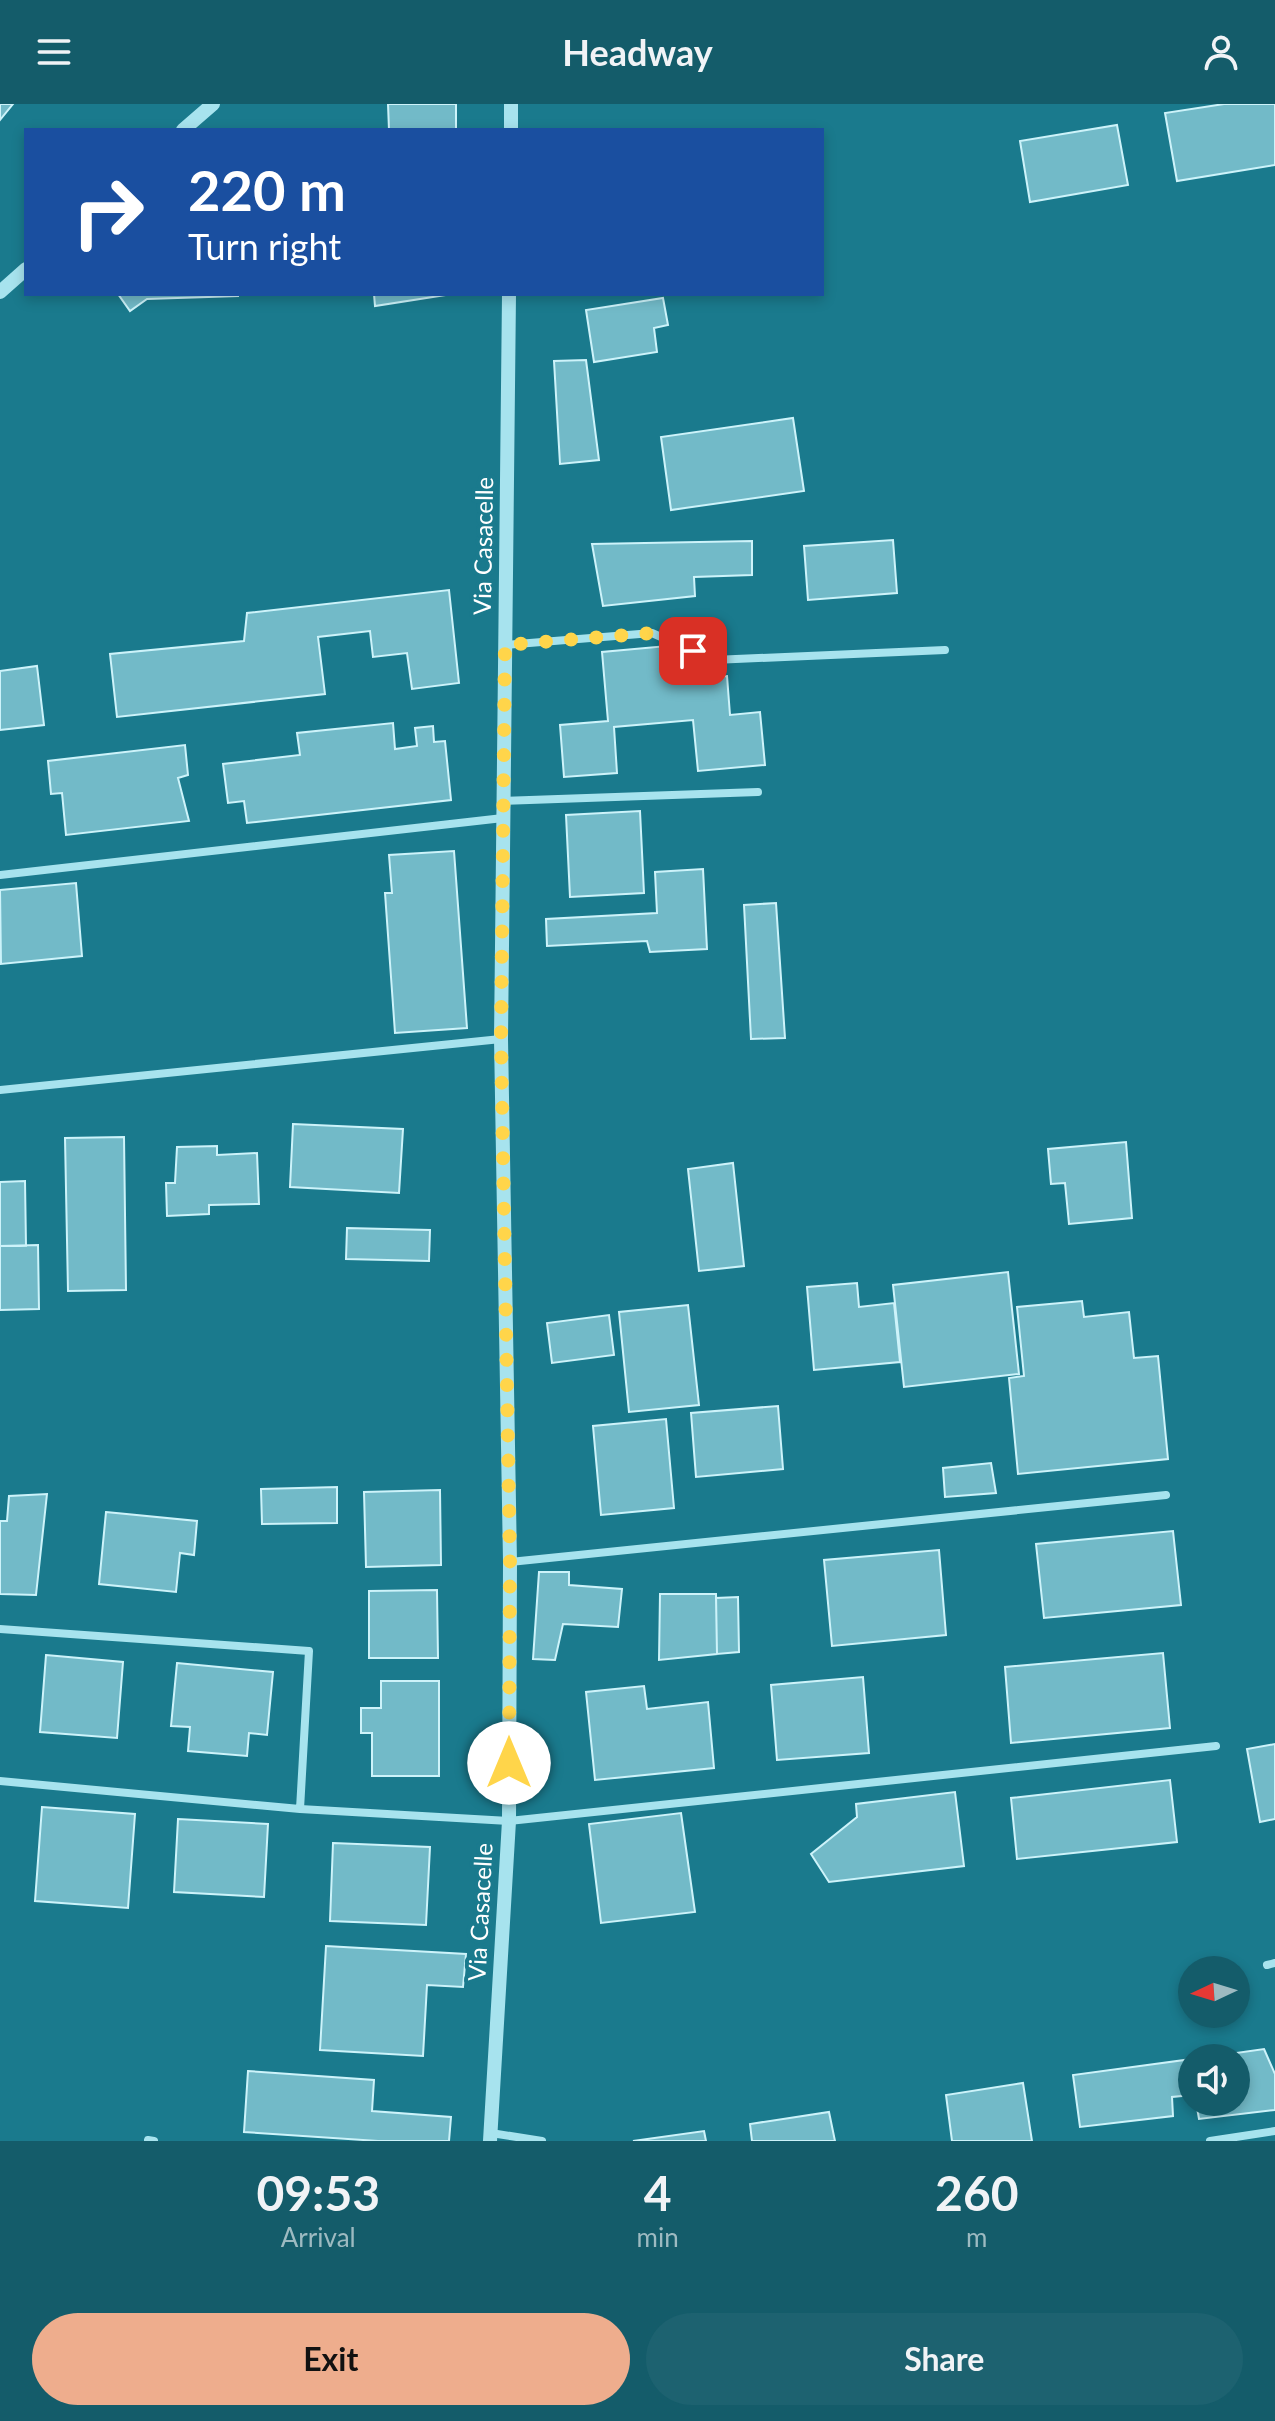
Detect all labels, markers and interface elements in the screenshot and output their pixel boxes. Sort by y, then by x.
icon: menu [32,30,76,74]
text: Headway [562,30,713,74]
icon: person [1199,30,1243,74]
text: 220 m [188,156,346,223]
icon: right [56,160,160,264]
text: Turn right [188,224,341,268]
street label: Via Casacelle [467,477,498,615]
pin [659,617,727,685]
icon: arrive [671,629,715,673]
position arrow [467,1721,551,1805]
street label: Via Casacelle [461,1842,498,1982]
north arrow [1178,1956,1250,2028]
map controls [1178,1956,1250,2116]
button: sound [1178,2044,1250,2116]
text: 09:53 [256,2164,380,2221]
text: 4 [644,2164,672,2221]
text: 260 [935,2164,1019,2221]
text: Arrival [281,2221,356,2253]
text: min [637,2221,679,2253]
text: m [966,2221,988,2253]
button: Exit [32,2313,630,2405]
button: Share [646,2313,1243,2405]

